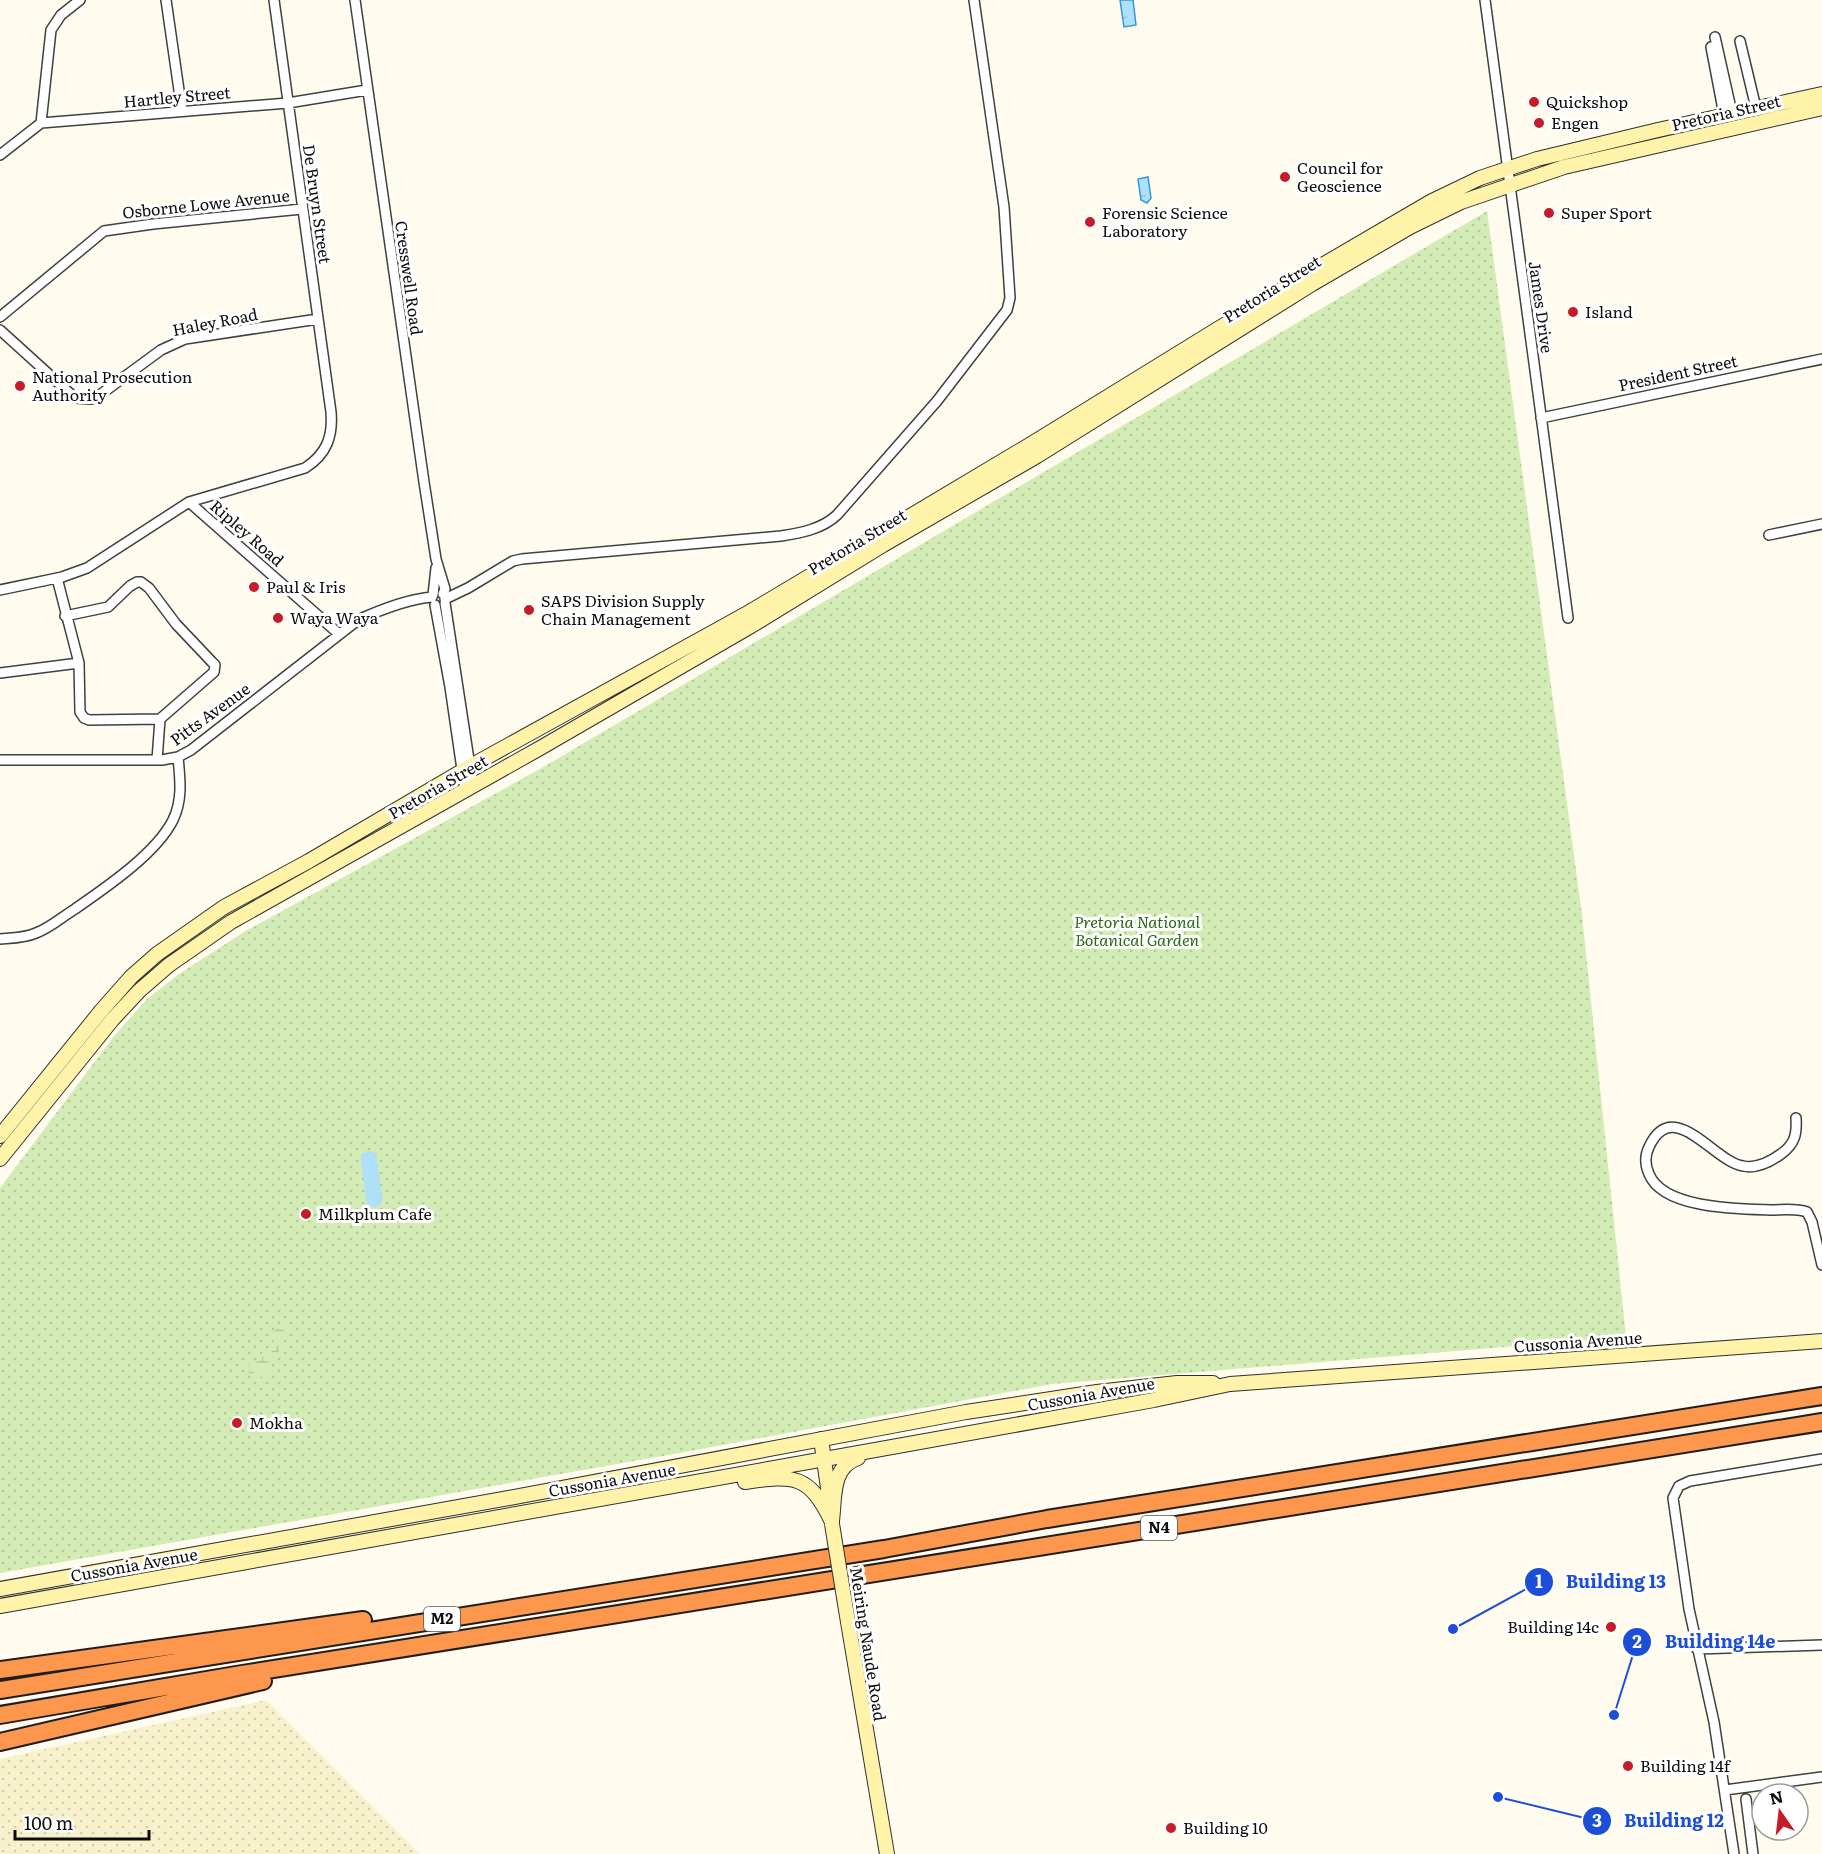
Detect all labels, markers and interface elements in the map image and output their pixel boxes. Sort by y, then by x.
street label: Hartley Street [122,79,232,113]
street label: Pretoria Street [1669,88,1783,136]
place label: Quickshop [1546,89,1628,113]
marker: Quickshop [1527,95,1541,109]
place label: Engen [1551,110,1600,134]
marker: Engen [1532,116,1546,130]
street label: De Bruyn Street [298,143,338,266]
place label: Council for Geoscience [1297,155,1383,197]
marker: Council for Geoscience [1278,170,1292,184]
street label: Osborne Lowe Avenue [121,182,291,224]
place label: Forensic Science Laboratory [1102,200,1228,242]
place label: Super Sport [1561,200,1653,224]
marker: Super Sport [1542,206,1556,220]
marker: Forensic Science Laboratory [1083,215,1097,229]
street label: Cresswell Road [390,219,430,337]
street label: Pretoria Street [1218,248,1325,328]
street label: James Drive [1524,259,1560,354]
place label: Island [1585,299,1633,323]
street label: Haley Road [170,301,260,341]
marker: Island [1566,305,1580,319]
street label: President Street [1616,348,1740,396]
place label: National Prosecution Authority [32,364,193,406]
marker: National Prosecution Authority [13,379,27,393]
street label: Ripley Road [205,493,290,571]
street label: Pretoria Street [803,502,911,580]
place label: Paul & Iris [266,574,345,598]
marker: Paul & Iris [247,580,261,594]
place label: SAPS Division Supply Chain Management [541,588,706,630]
marker: SAPS Division Supply Chain Management [522,603,536,617]
place label: Waya Waya [290,605,379,629]
marker: Waya Waya [271,611,285,625]
street label: Pitts Avenue [164,676,254,750]
street label: Pretoria Street [383,748,492,824]
park label: Pretoria National Botanical Garden [1074,909,1200,951]
place label: Milkplum Cafe [318,1201,432,1225]
marker: Milkplum Cafe [299,1207,313,1221]
street label: Cussonia Avenue [1513,1325,1643,1357]
street label: Cussonia Avenue [1025,1370,1156,1416]
place label: Mokha [249,1410,303,1434]
marker: Mokha [230,1416,244,1430]
street label: Cussonia Avenue [546,1456,677,1502]
road number: N4 [1141,1516,1177,1540]
street label: Cussonia Avenue [68,1541,199,1587]
callout: Building 13 [1524,1564,1679,1600]
street label: Meiring Naude Road [845,1565,893,1723]
text: 1 [1535,1567,1543,1594]
text: Building 13 [1566,1567,1666,1594]
road number: M2 [424,1607,460,1631]
place label: Building 14c [1507,1614,1599,1638]
marker: Building 14c [1604,1620,1618,1634]
callout: Building 14e [1622,1624,1787,1660]
text: 2 [1632,1627,1642,1654]
text: Building 14e [1665,1627,1775,1654]
place label: Building 14f [1640,1753,1732,1777]
marker: Building 14f [1621,1759,1635,1773]
north arrow [1750,1782,1810,1842]
text: N [1767,1783,1786,1810]
scale bar [15,1803,148,1841]
callout: Building 12 [1582,1803,1736,1839]
text: 3 [1592,1806,1602,1833]
text: Building 12 [1624,1806,1724,1833]
text: 100 m [24,1809,73,1836]
place label: Building 10 [1183,1815,1268,1839]
marker: Building 10 [1164,1821,1178,1835]

